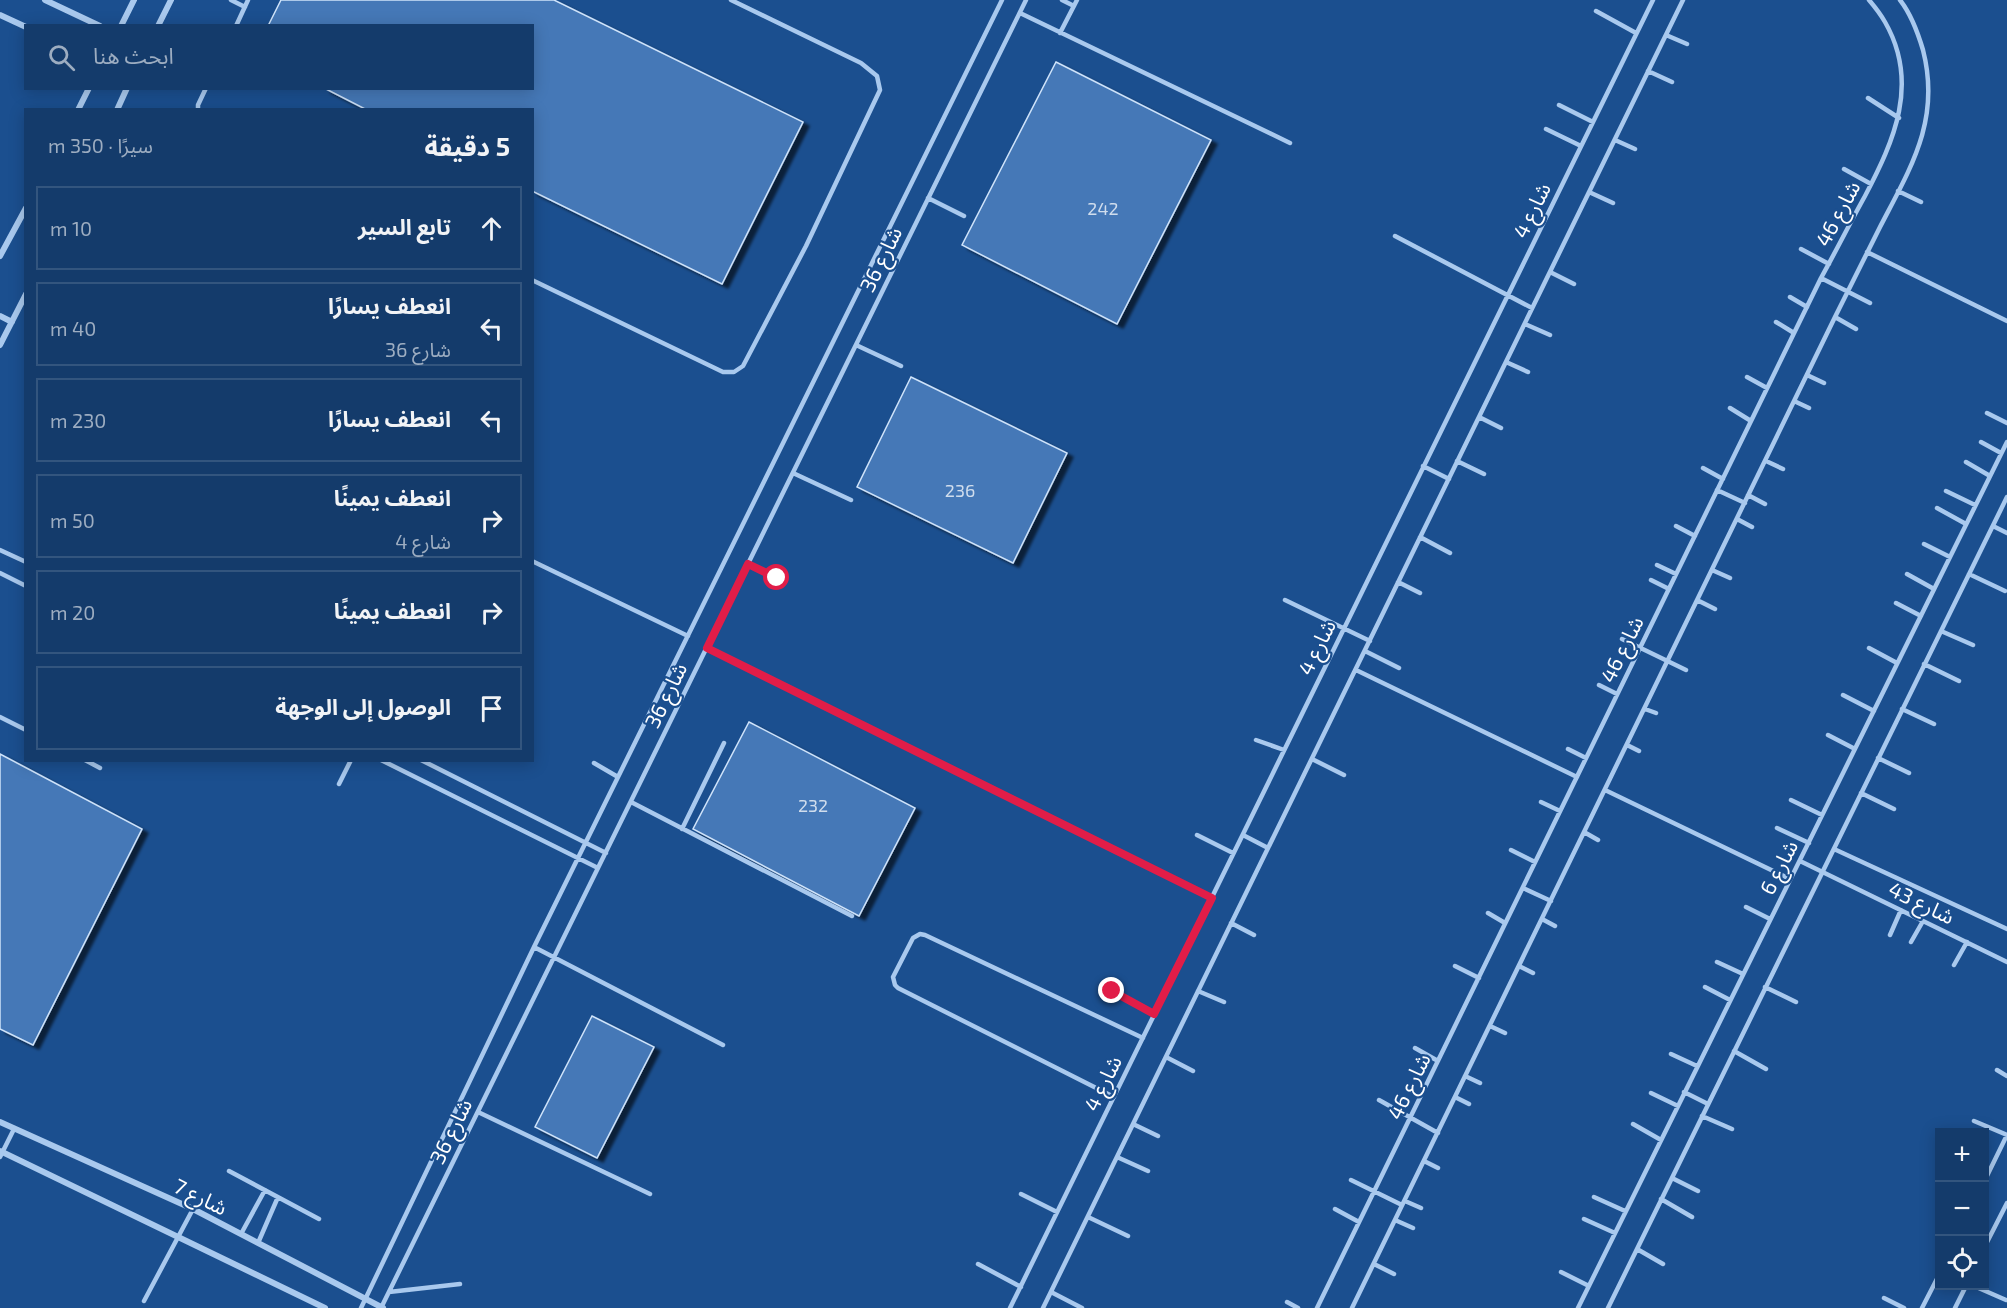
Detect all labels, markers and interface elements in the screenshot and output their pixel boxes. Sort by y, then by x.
search box [24,24,534,90]
icon: search [45,41,78,74]
text: ابحث هنا [93,42,174,68]
text: 5 دقيقة [425,130,510,161]
text: سيرًا · 350 m [48,133,153,157]
street label: شارع 46 [1809,176,1868,252]
street label: شارع 4 [1507,178,1559,244]
house number: 242 [1087,197,1119,219]
icon: ahead [475,212,508,245]
text: تابع السير [358,213,451,239]
text: 10 m [50,216,92,240]
street label: شارع 36 [854,222,910,297]
text: انعطف يسارًا [328,292,451,318]
icon: left [475,312,508,345]
text: 40 m [50,316,96,340]
text: شارع 36 [385,337,451,361]
icon: left [475,404,508,437]
text: انعطف يسارًا [328,405,451,431]
text: 230 m [50,408,106,432]
house number: 236 [945,479,975,501]
text: انعطف يمينًا [334,484,451,510]
icon: right [475,504,508,537]
text: 50 m [50,508,95,532]
text: شارع 4 [395,529,451,553]
route start [763,564,789,590]
icon: right [475,596,508,629]
text: انعطف يمينًا [334,597,451,623]
text: 20 m [50,600,95,624]
street label: شارع 46 [1594,612,1651,688]
street label: شارع 4 [1292,615,1344,681]
street label: شارع 36 [639,658,695,733]
icon: arrive [475,692,508,725]
text: الوصول إلى الوجهة [275,693,451,719]
house number: 232 [798,794,828,816]
street label: شارع 6 [1754,836,1806,900]
street label: شارع 43 [1883,875,1959,932]
route end [1098,977,1124,1003]
street label: شارع 46 [1381,1049,1438,1125]
street label: شارع 4 [1078,1051,1130,1117]
street label: شارع 36 [424,1094,480,1169]
map controls [1935,1128,1989,1290]
button: + [1935,1128,1989,1182]
street label: شارع 7 [168,1172,232,1223]
button: − [1935,1182,1989,1236]
button: locate [1935,1236,1989,1290]

